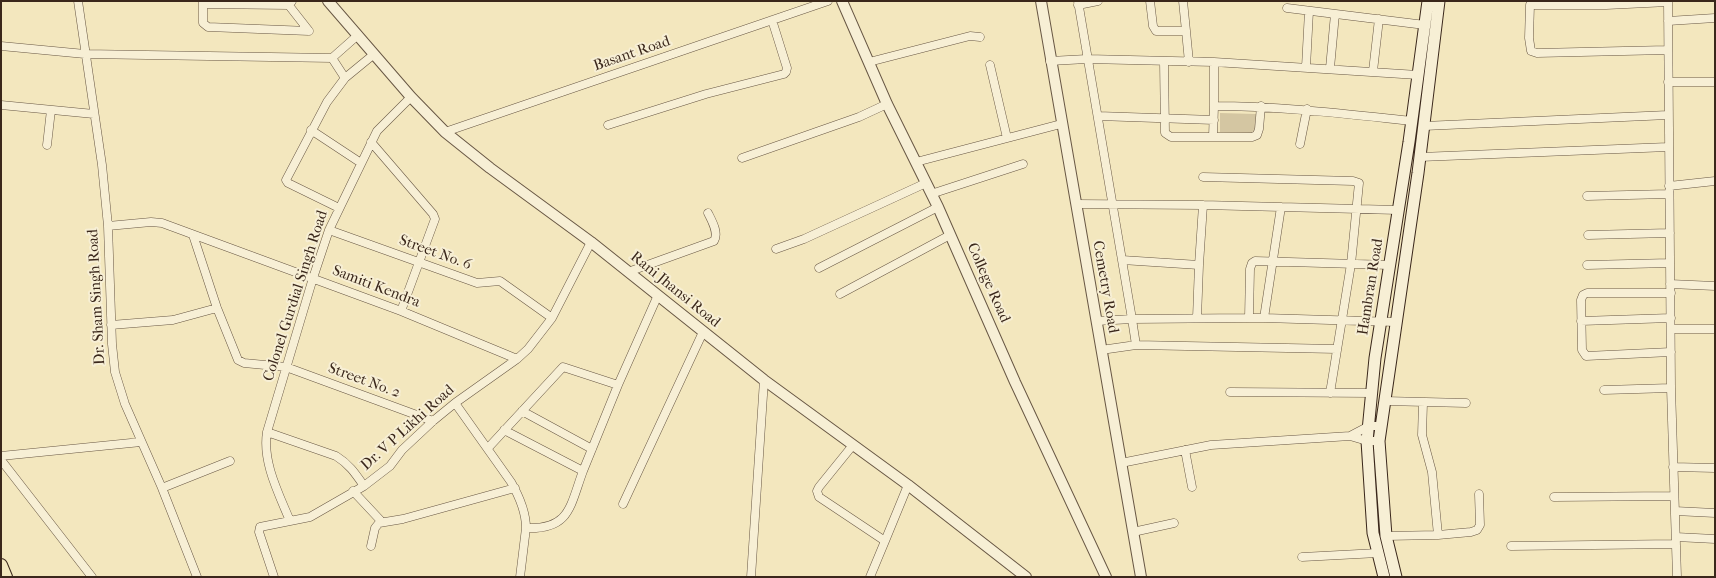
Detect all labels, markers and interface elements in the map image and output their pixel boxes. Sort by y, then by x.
street label: Basant Road [591,33,673,75]
street label: Colonel Gurdial Singh Road [260,208,332,384]
street label: Dr. Sham Singh Road [84,229,110,365]
street label: Street No. 6 [396,232,474,274]
street label: Hambran Road [1354,237,1388,337]
street label: Cemetry Road [1088,239,1122,335]
street label: College Road [962,240,1014,326]
street label: Rani Jhansi Road [626,248,724,332]
street label: Samiti Kendra [330,262,422,312]
street label: Street No. 2 [326,360,402,402]
street label: Dr. V P Likhi Road [358,381,458,475]

